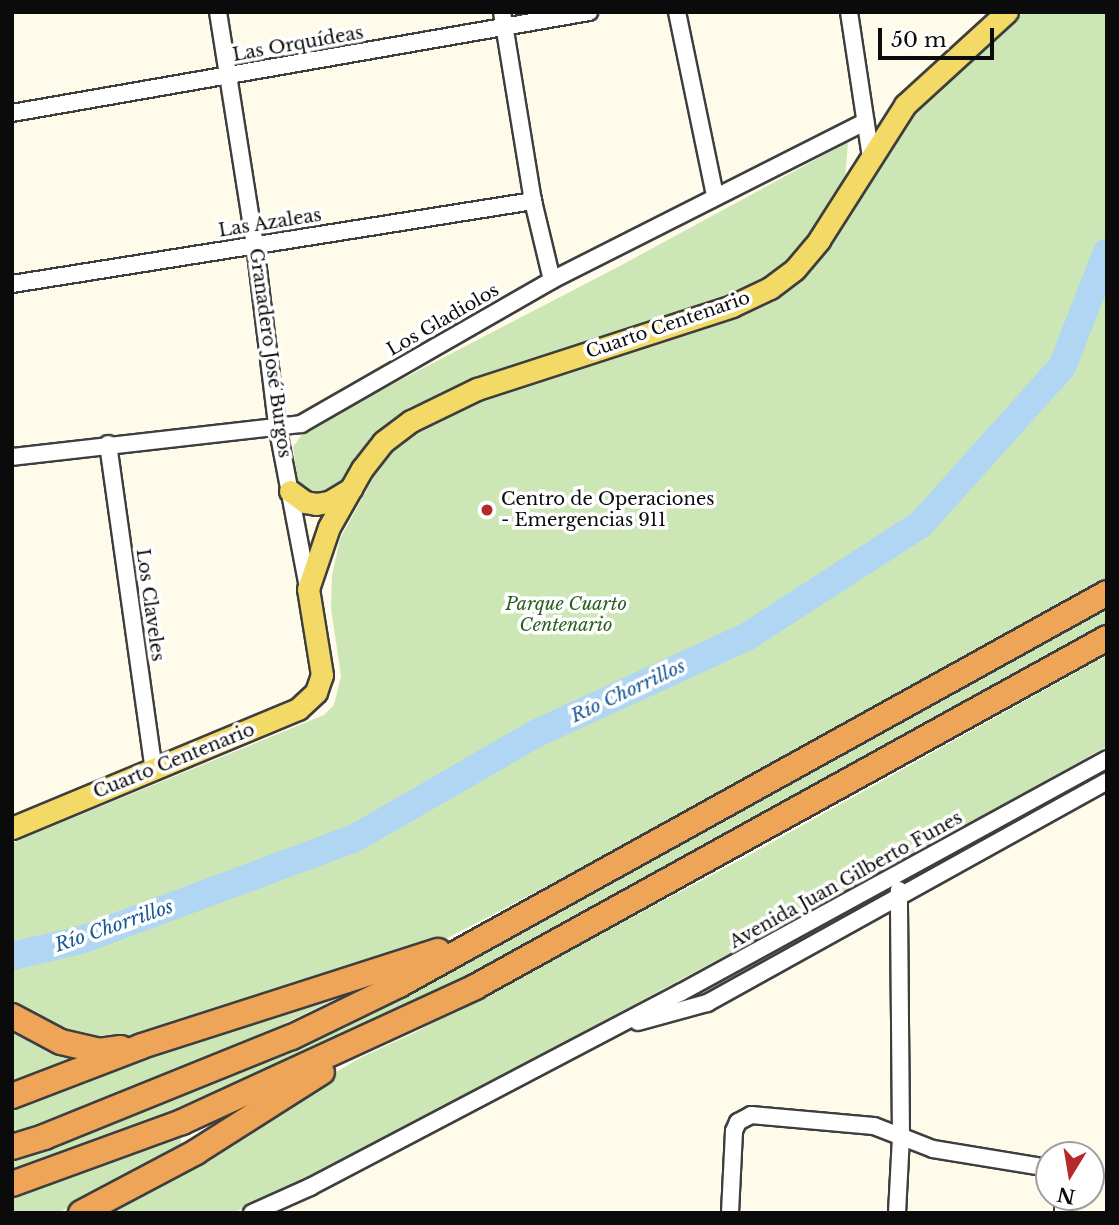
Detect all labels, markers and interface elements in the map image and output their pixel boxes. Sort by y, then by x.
scale bar [881,14,996,58]
street label: Las Orquídeas [231,22,365,66]
text: 50 m [891,27,946,53]
street label: Las Azaleas [217,204,323,242]
street label: Granadero José Burgos [245,247,295,459]
street label: Los Gladiolos [383,279,503,361]
street label: Cuarto Centenario [583,287,753,363]
place label: Centro de Operaciones - Emergencias 911 [501,489,714,532]
marker: Centro de Operaciones - Emergencias 911 [479,502,495,518]
street label: Los Claveles [131,547,169,663]
park label: Parque Cuarto Centenario [505,594,627,636]
water label: Río Chorrillos [567,655,689,727]
street label: Cuarto Centenario [90,719,258,803]
street label: Avenida Juan Gilberto Funes [726,807,966,953]
water label: Río Chorrillos [52,895,176,957]
north arrow [1035,1141,1105,1211]
text: N [1055,1182,1077,1208]

